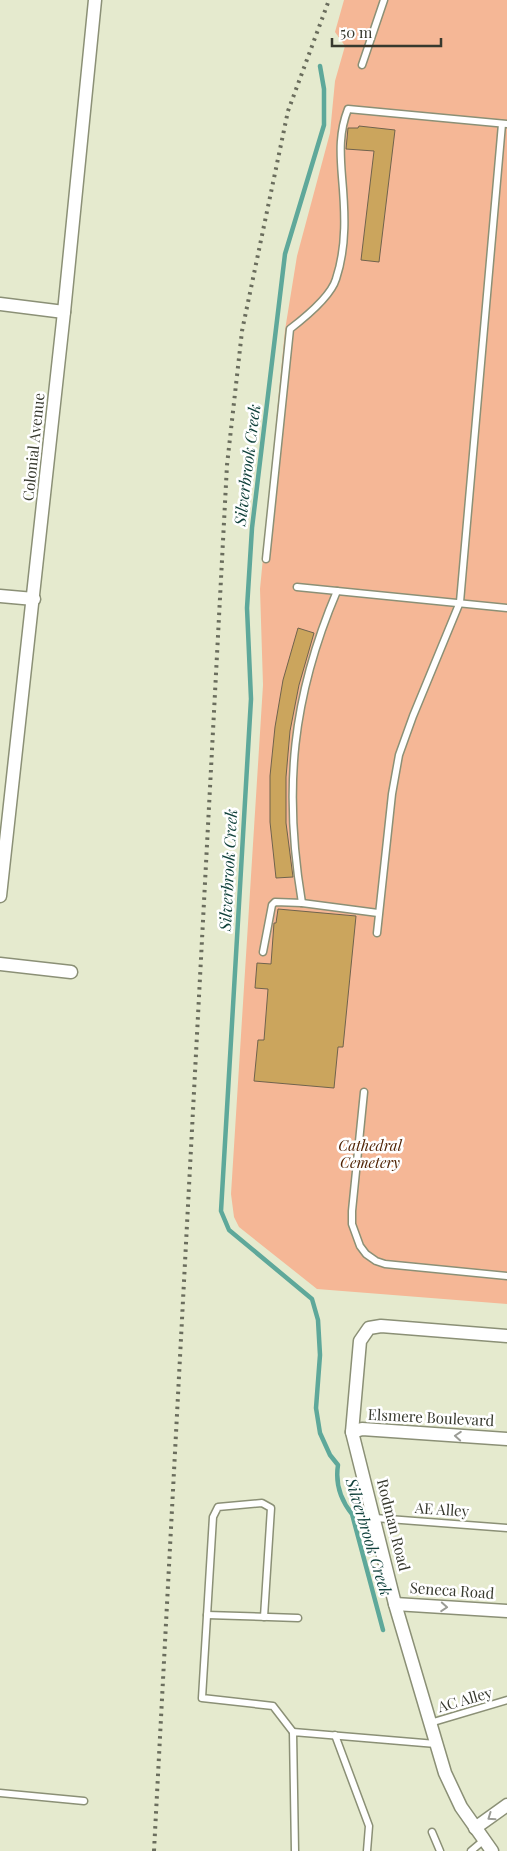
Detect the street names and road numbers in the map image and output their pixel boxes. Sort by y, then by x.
street label: Colonial Avenue [17,392,49,502]
street label: Elsmere Boulevard [367,1404,495,1430]
street label: Rodman Road [373,1477,415,1573]
street label: AE Alley [413,1497,470,1521]
street label: Seneca Road [409,1577,495,1603]
street label: AC Alley [434,1682,495,1717]

